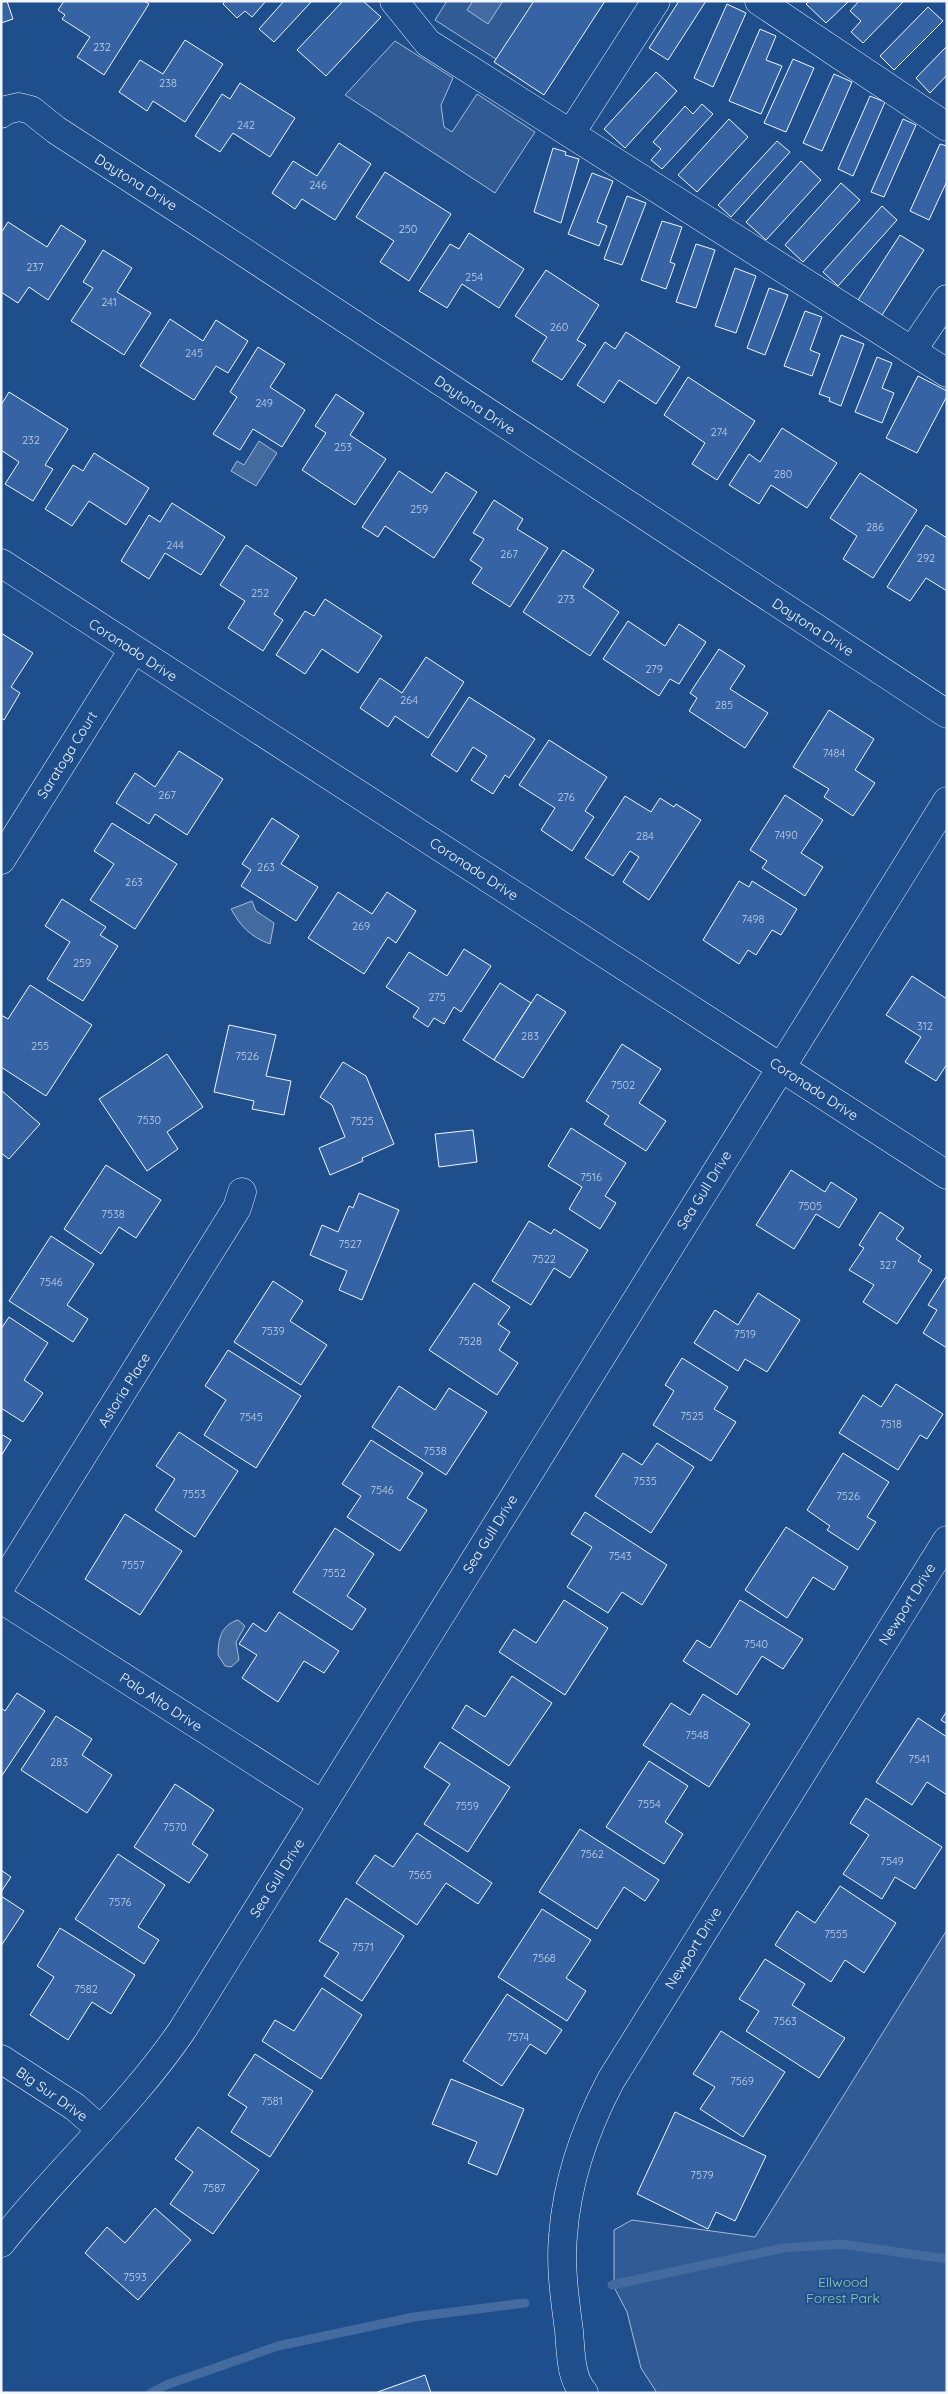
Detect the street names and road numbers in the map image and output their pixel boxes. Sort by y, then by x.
street label: Daytona Drive [91,150,181,215]
street label: Daytona Drive [431,371,519,439]
street label: Daytona Drive [769,594,857,660]
street label: Coronado Drive [85,615,181,685]
street label: Saratoga Court [33,708,101,802]
street label: Coronado Drive [426,834,522,904]
street label: Coronado Drive [766,1054,862,1124]
street label: Sea Gull Drive [673,1147,735,1233]
street label: Astoria Place [94,1349,154,1431]
street label: Sea Gull Drive [459,1491,521,1577]
street label: Newport Drive [875,1560,939,1648]
street label: Palo Alto Drive [116,1669,206,1735]
street label: Sea Gull Drive [246,1835,308,1921]
street label: Newport Drive [661,1904,725,1992]
street label: Big Sur Drive [13,2063,91,2125]

